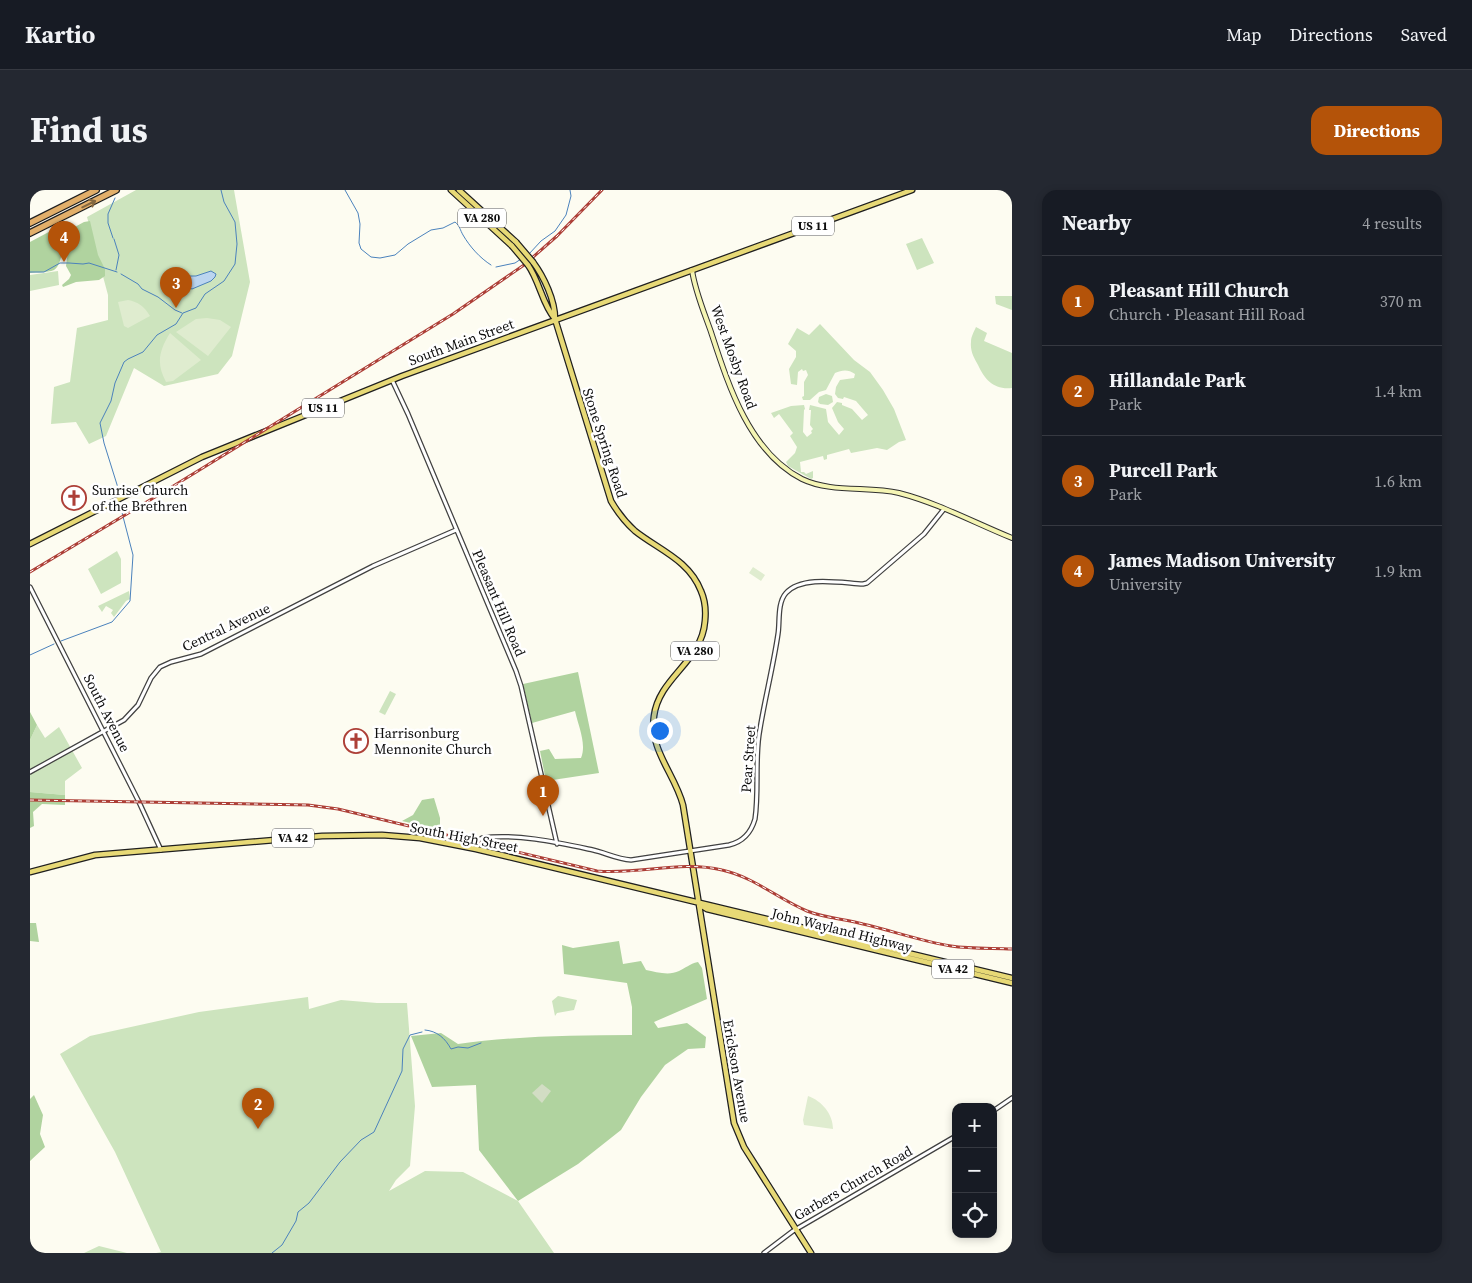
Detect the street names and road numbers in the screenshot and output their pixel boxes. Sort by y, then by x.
road number: VA 280 [458,208,506,228]
road number: US 11 [792,217,834,236]
street label: West Mosby Road [706,302,762,412]
street label: South Main Street [406,314,517,370]
street label: Stone Spring Road [578,386,632,500]
road number: US 11 [302,398,344,418]
street label: Pleasant Hill Road [467,546,531,660]
street label: Central Avenue [179,598,273,656]
road number: VA 280 [671,642,719,661]
street label: South Avenue [79,671,135,755]
street label: Pear Street [736,724,760,793]
street label: South High Street [408,817,520,857]
road number: VA 42 [272,828,314,848]
street label: John Wayland Highway [769,903,915,957]
road number: VA 42 [932,960,974,979]
street label: Erickson Avenue [718,1018,756,1124]
street label: Garbers Church Road [790,1141,916,1225]

